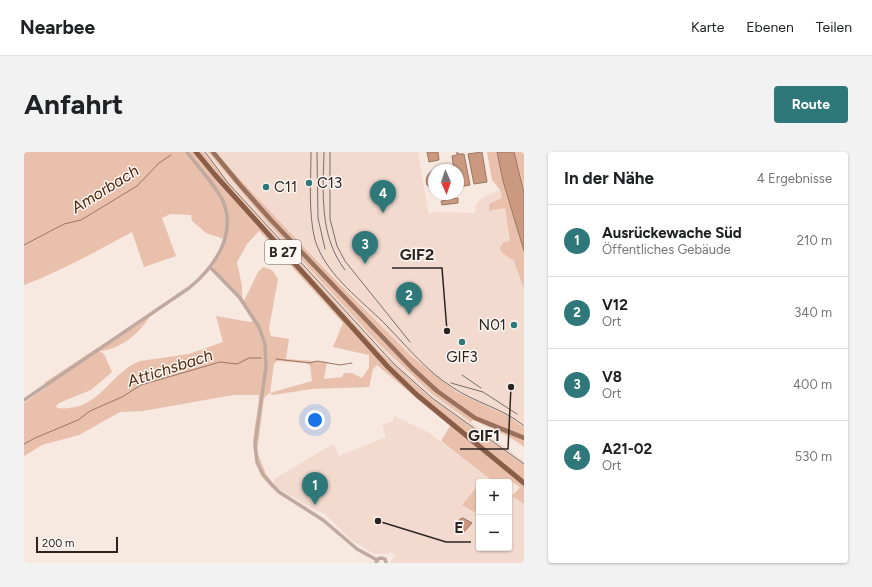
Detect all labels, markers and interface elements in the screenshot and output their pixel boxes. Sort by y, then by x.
text: Nearbee [20,16,95,39]
text: Karte [691,19,724,36]
text: Ebenen [746,19,794,36]
text: Teilen [816,19,852,36]
button: Route [774,86,848,123]
text: Anfahrt [24,87,123,121]
water label: Amorbach [67,161,142,218]
north arrow [428,164,464,200]
text: In der Nähe [564,168,654,188]
text: 4 Ergebnisse [757,171,832,186]
place label: C13 [317,174,342,192]
place label: C11 [274,178,297,196]
marker: C13 [304,178,314,188]
pin: 4 [370,180,396,213]
marker: C11 [261,182,271,192]
text: Ausrückewache Süd [602,224,742,242]
pin: 3 [352,231,378,264]
text: 1 [574,233,580,248]
text: 210 m [797,233,832,248]
road number: B 27 [265,240,301,264]
callout: GIF2 [392,240,442,268]
text: Öffentliches Gebäude [602,242,731,257]
text: GIF2 [400,245,434,264]
pin: 2 [396,282,422,315]
text: V12 [602,296,628,314]
text: 2 [573,305,581,320]
text: 340 m [794,305,832,320]
text: Ort [602,314,621,329]
place label: N01 [479,316,506,334]
marker: N01 [509,320,519,330]
marker: GIF3 [457,337,467,347]
water label: Attichsbach [124,345,215,391]
place label: GIF3 [446,348,478,366]
text: V8 [602,368,622,386]
text: 3 [573,377,581,392]
text: 400 m [793,377,832,392]
text: Ort [602,386,621,401]
your location [305,410,325,430]
callout: GIF1 [460,421,508,449]
text: GIF1 [468,426,500,445]
text: A21-02 [602,440,652,458]
text: 4 [573,449,581,464]
text: 530 m [795,449,832,464]
text: Ort [602,458,621,473]
pin: 1 [302,472,328,505]
map controls [476,479,512,551]
button: + [476,479,512,515]
callout: E [446,514,471,542]
button: − [476,515,512,551]
text: E [454,518,464,537]
scale bar [36,535,118,554]
text: 200 m [42,537,74,550]

